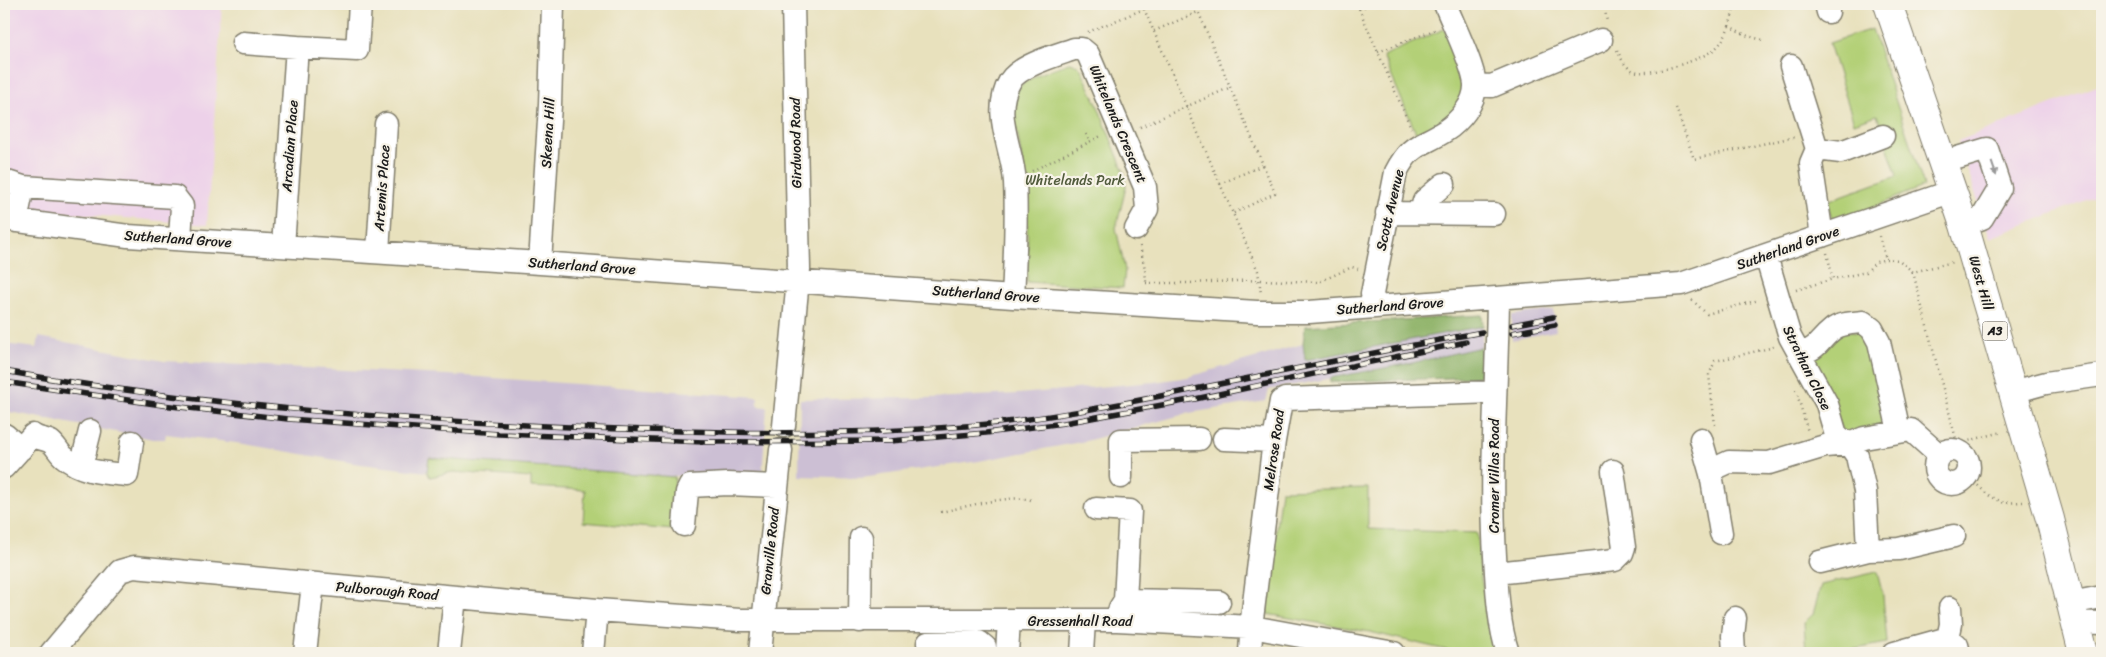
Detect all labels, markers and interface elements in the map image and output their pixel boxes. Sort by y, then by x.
street label: Whitelands Crescent [1082,61,1154,187]
street label: Skeena Hill [534,96,562,169]
street label: Girdwood Road [783,96,809,188]
street label: Arcadian Place [274,99,306,194]
street label: Artemis Place [366,144,397,233]
one-way arrow [1991,162,1998,177]
street label: Scott Avenue [1368,167,1412,253]
park label: Whitelands Park [1025,168,1125,193]
street label: Sutherland Grove [1733,219,1843,277]
street label: Sutherland Grove [123,223,233,255]
street label: Sutherland Grove [527,250,637,282]
street label: West Hill [1961,253,2001,314]
street label: Sutherland Grove [931,278,1041,310]
street label: Sutherland Grove [1335,290,1445,322]
street label: Strathan Close [1776,321,1838,415]
road number: A3 [1982,322,2008,341]
street label: Melrose Road [1256,406,1292,492]
street label: Cromer Villas Road [1482,417,1507,533]
street label: Granville Road [753,504,787,596]
street label: Pulborough Road [335,574,441,608]
street label: Gressenhall Road [1028,609,1134,634]

